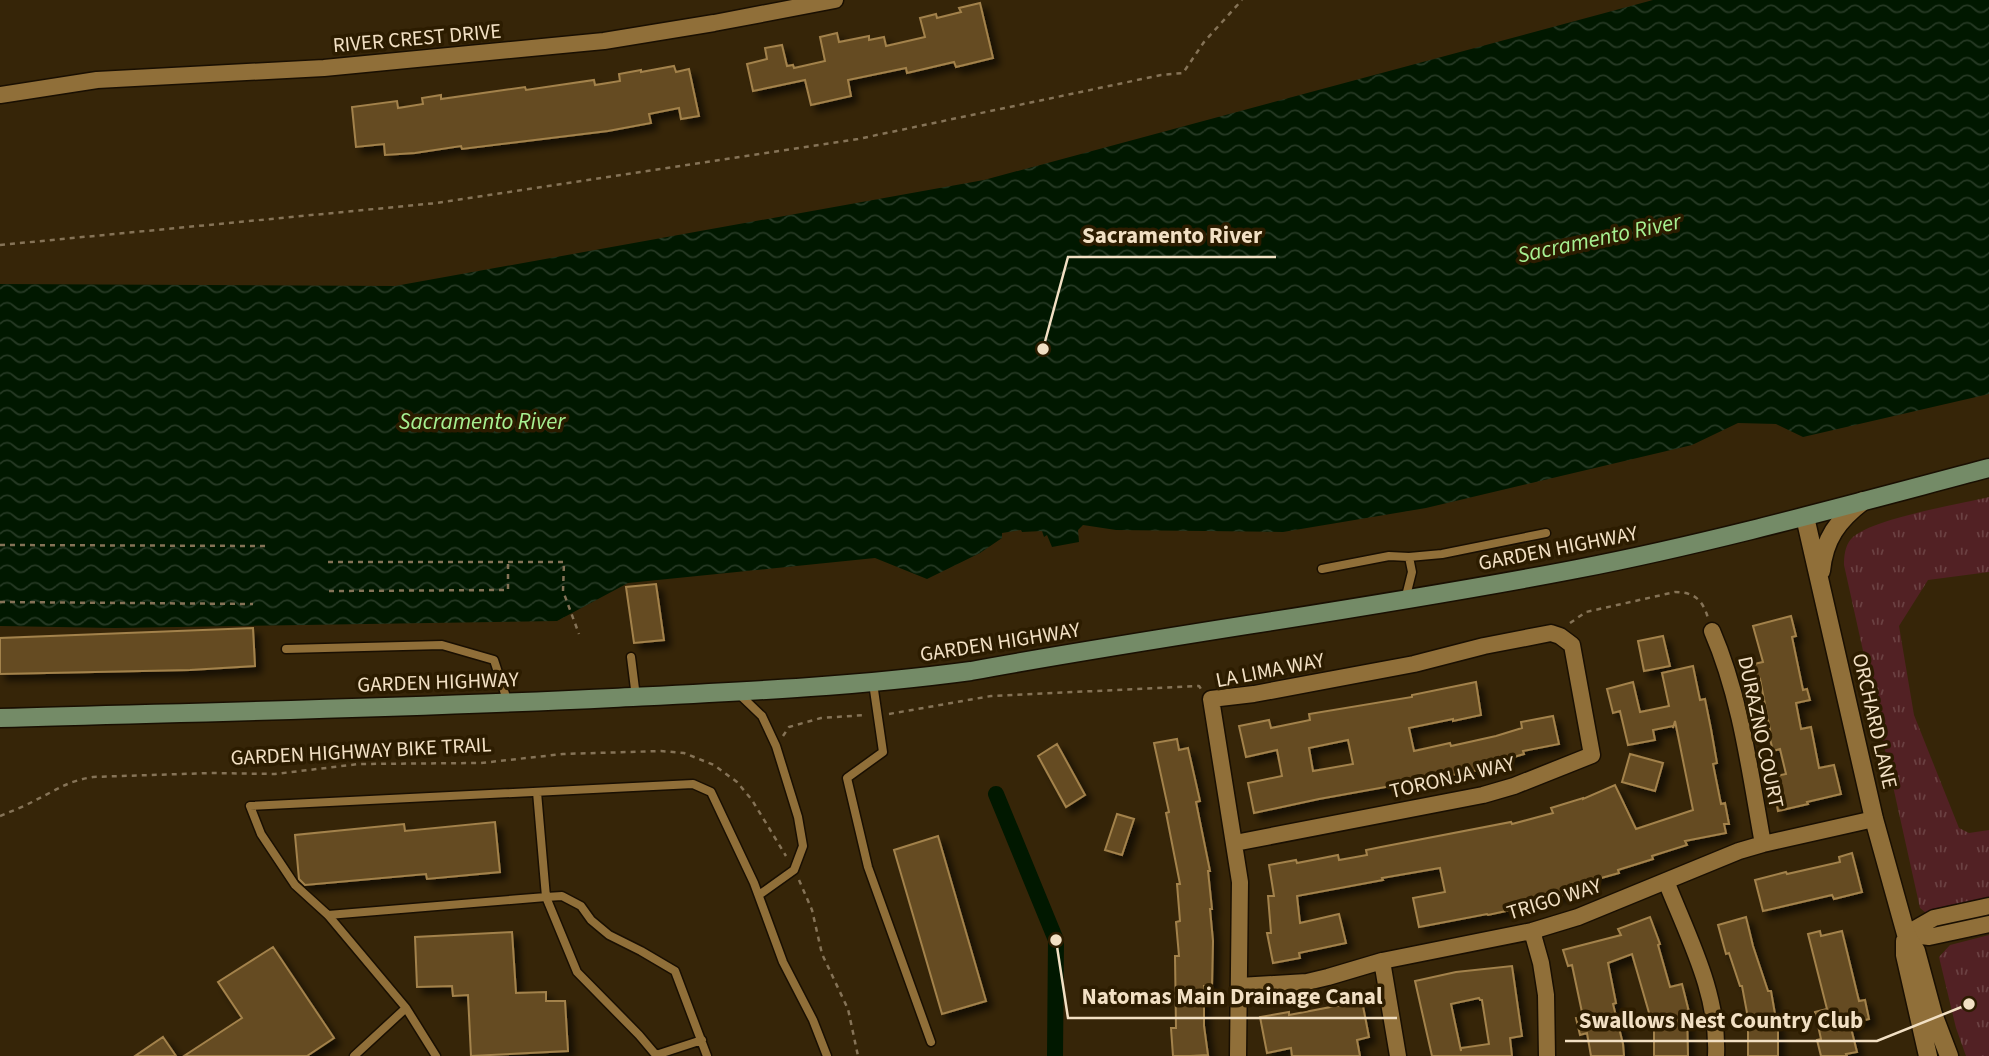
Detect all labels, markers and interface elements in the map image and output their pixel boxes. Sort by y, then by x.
street label: RIVER CREST DRIVE [331,16,503,60]
water label: Sacramento River [1514,204,1685,271]
callout: Sacramento River [1068,213,1276,257]
text: Sacramento River [1082,219,1263,252]
water label: Sacramento River [399,405,566,438]
street label: GARDEN HIGHWAY [1476,518,1641,578]
street label: GARDEN HIGHWAY [918,614,1083,669]
street label: LA LIMA WAY [1213,645,1328,695]
street label: ORCHARD LANE [1845,650,1905,792]
street label: DURAZNO COURT [1730,653,1792,811]
street label: GARDEN HIGHWAY [357,664,520,700]
street label: GARDEN HIGHWAY BIKE TRAIL [230,729,492,773]
street label: TORONJA WAY [1387,748,1518,806]
street label: TRIGO WAY [1503,870,1606,928]
callout: Natomas Main Drainage Canal [1068,974,1397,1018]
text: Natomas Main Drainage Canal [1081,980,1383,1013]
callout: Swallows Nest Country Club [1565,997,1877,1041]
text: Swallows Nest Country Club [1579,1004,1863,1037]

